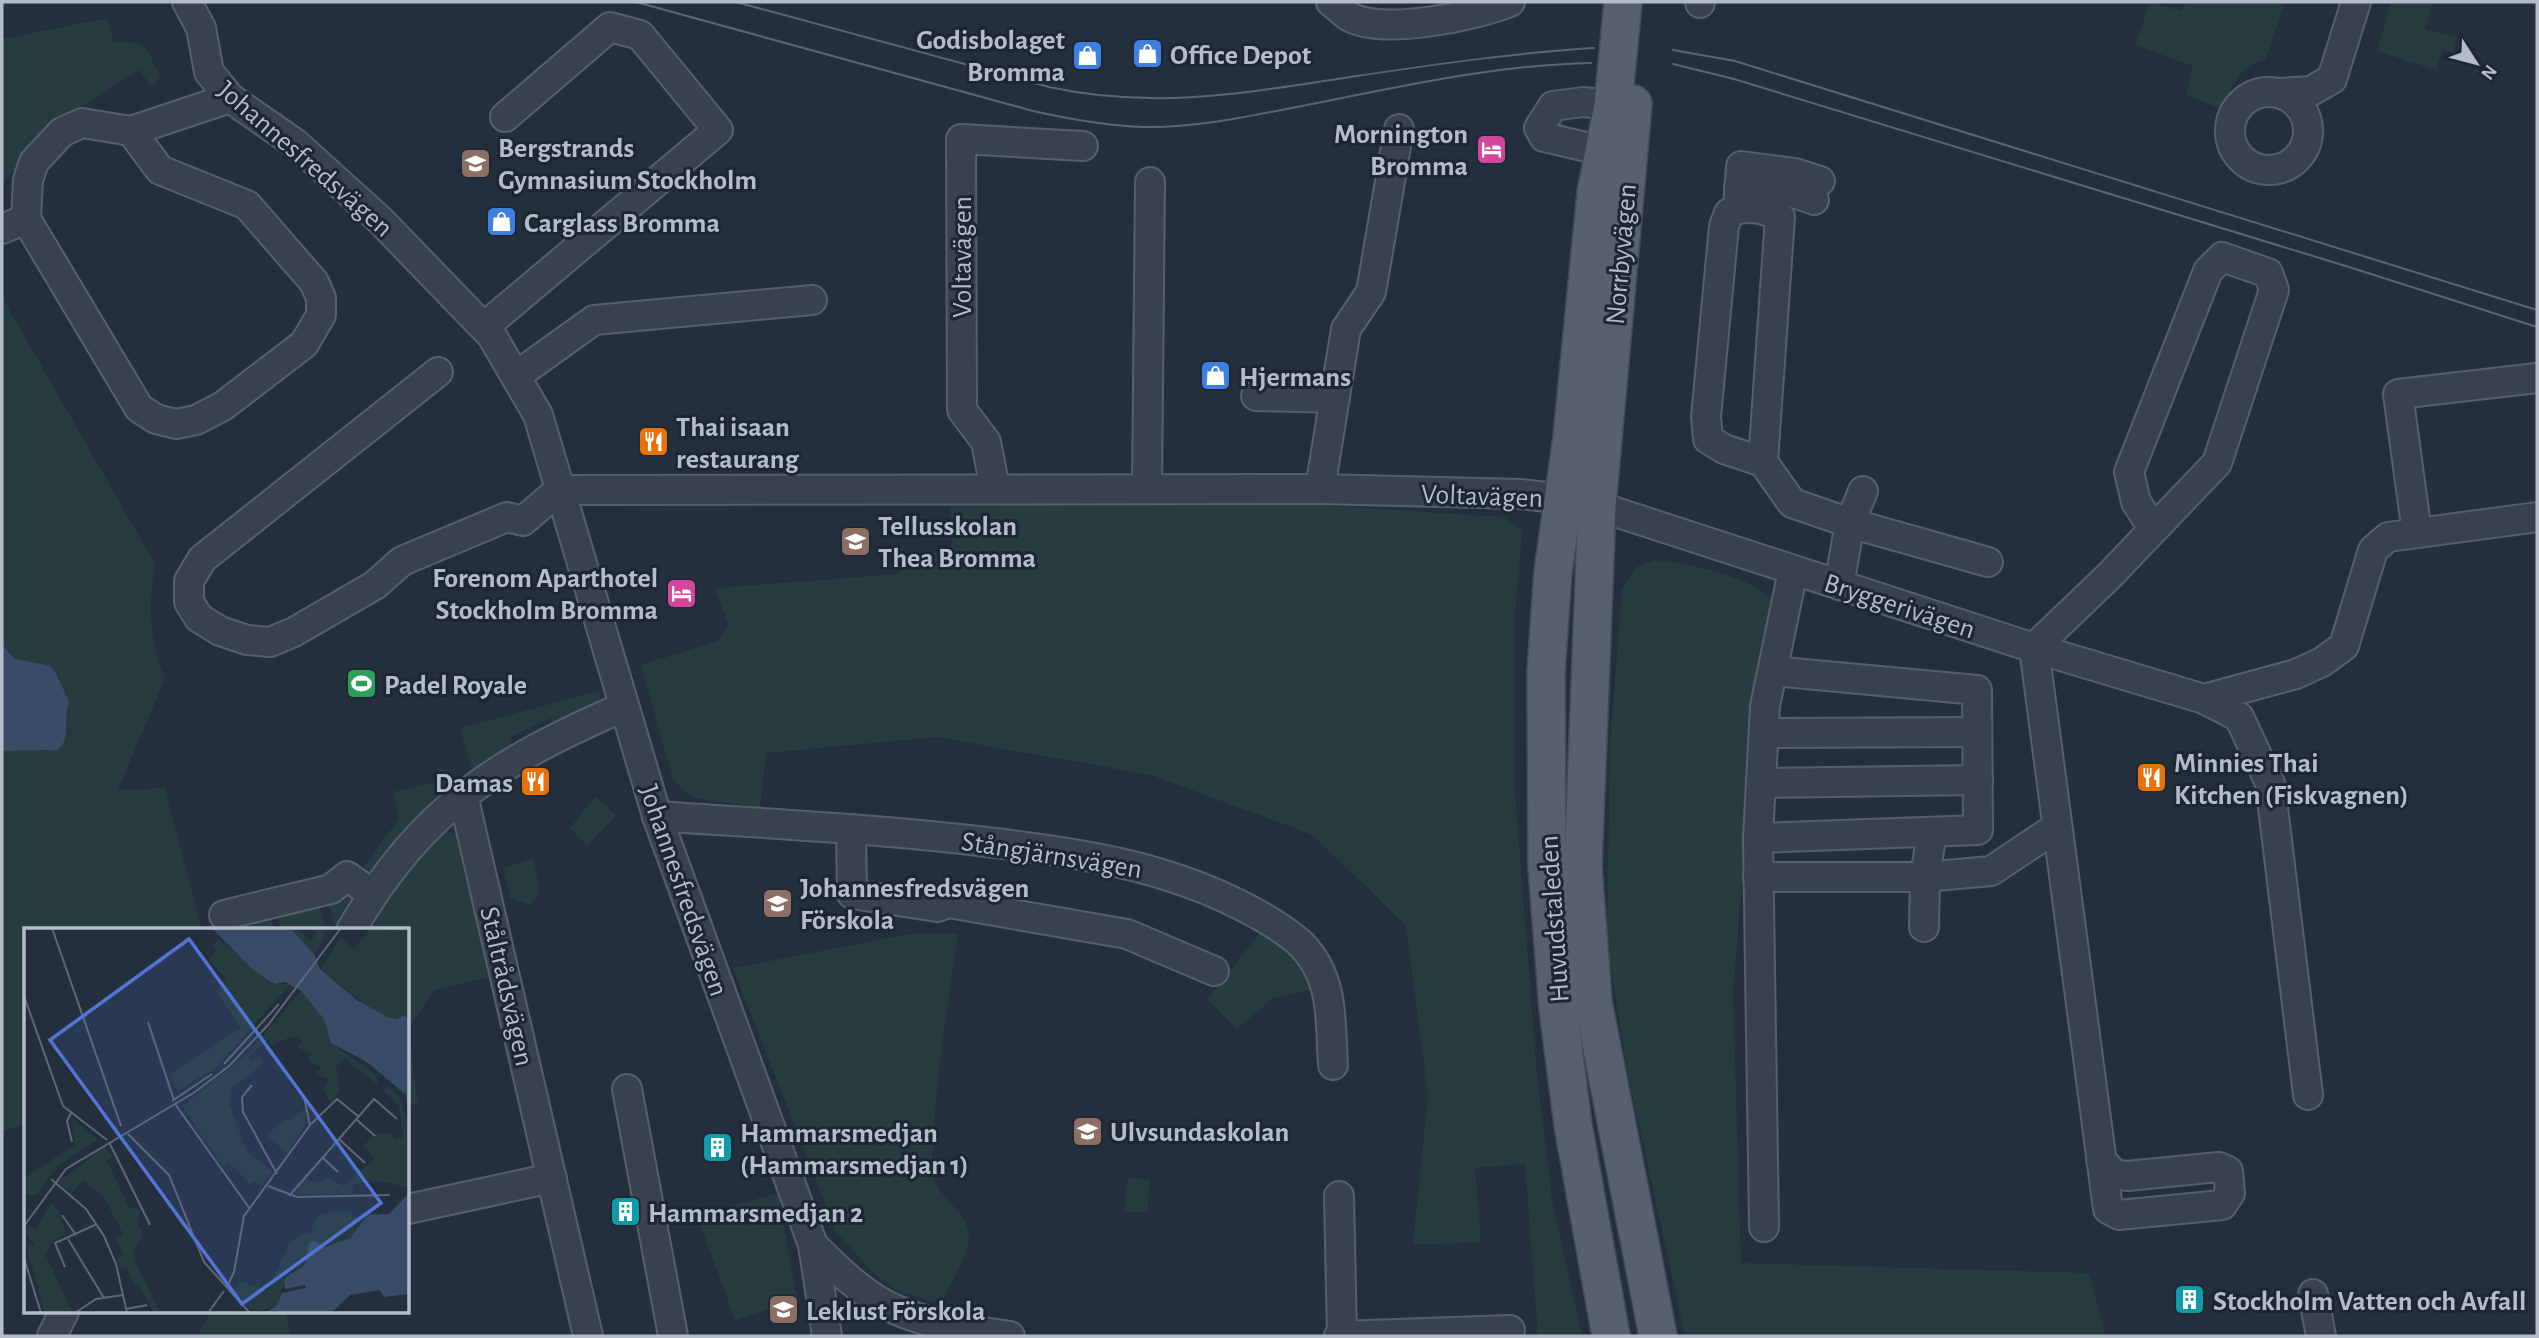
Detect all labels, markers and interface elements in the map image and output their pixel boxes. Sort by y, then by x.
place label: Godisbolaget Bromma [916,27,1066,87]
north arrow [2441,28,2511,98]
shop icon: Office Depot [1130,37,1164,71]
shop icon: Godisbolaget Bromma [1071,38,1105,72]
place label: Office Depot [1170,42,1312,70]
text: N [2477,61,2500,83]
street label: Johannesfredsvägen [212,76,397,243]
place label: Mornington Bromma [1334,121,1468,181]
hotel icon: Mornington Bromma [1474,132,1508,166]
place label: Bergstrands Gymnasium Stockholm [498,135,757,195]
school or university icon: Bergstrands Gymnasium Stockholm [458,146,492,180]
street label: Norrbyvägen [1602,183,1642,326]
street label: Voltavägen [949,196,977,318]
shop icon: Carglass Bromma [484,205,518,239]
place label: Carglass Bromma [524,210,720,238]
shop icon: Hjermans [1199,359,1233,393]
place label: Hjermans [1239,364,1351,392]
place label: Thai isaan restaurang [676,414,800,474]
restaurant icon: Thai isaan restaurang [636,425,670,459]
street label: Voltavägen [1420,481,1543,513]
place label: Tellusskolan Thea Bromma [878,513,1036,573]
school or university icon: Tellusskolan Thea Bromma [838,524,872,558]
place label: Forenom Aparthotel Stockholm Bromma [432,565,658,625]
street label: Bryggerivägen [1821,569,1978,644]
hotel icon: Forenom Aparthotel Stockholm Bromma [664,576,698,610]
sports icon: Padel Royale [344,667,378,701]
place label: Padel Royale [384,672,527,700]
place label: Minnies Thai Kitchen (Fiskvagnen) [2174,750,2409,810]
restaurant icon: Minnies Thai Kitchen (Fiskvagnen) [2134,761,2168,795]
restaurant icon: Damas [519,765,553,799]
place label: Damas [435,770,513,798]
street label: Johannesfredsvägen [634,781,732,1000]
street label: Stångjärnsvägen [959,828,1144,884]
street label: Huvudstaleden [1535,834,1575,1003]
place label: Johannesfredsvägen Förskola [800,875,1029,935]
school or university icon: Johannesfredsvägen Förskola [760,886,794,920]
street label: Ståltrådsvägen [474,904,538,1069]
inset map [24,928,410,1314]
school or university icon: Ulvsundaskolan [1070,1114,1104,1148]
place label: Ulvsundaskolan [1110,1119,1289,1147]
place label: Hammarsmedjan (Hammarsmedjan 1) [740,1120,969,1180]
building icon: Hammarsmedjan (Hammarsmedjan 1) [700,1131,734,1165]
building icon: Hammarsmedjan 2 [608,1195,642,1229]
place label: Hammarsmedjan 2 [648,1200,863,1228]
building icon: Stockholm Vatten och Avfall [2173,1283,2207,1317]
place label: Stockholm Vatten och Avfall [2213,1288,2526,1316]
school or university icon: Leklust Förskola [766,1293,800,1327]
place label: Leklust Förskola [806,1298,986,1326]

